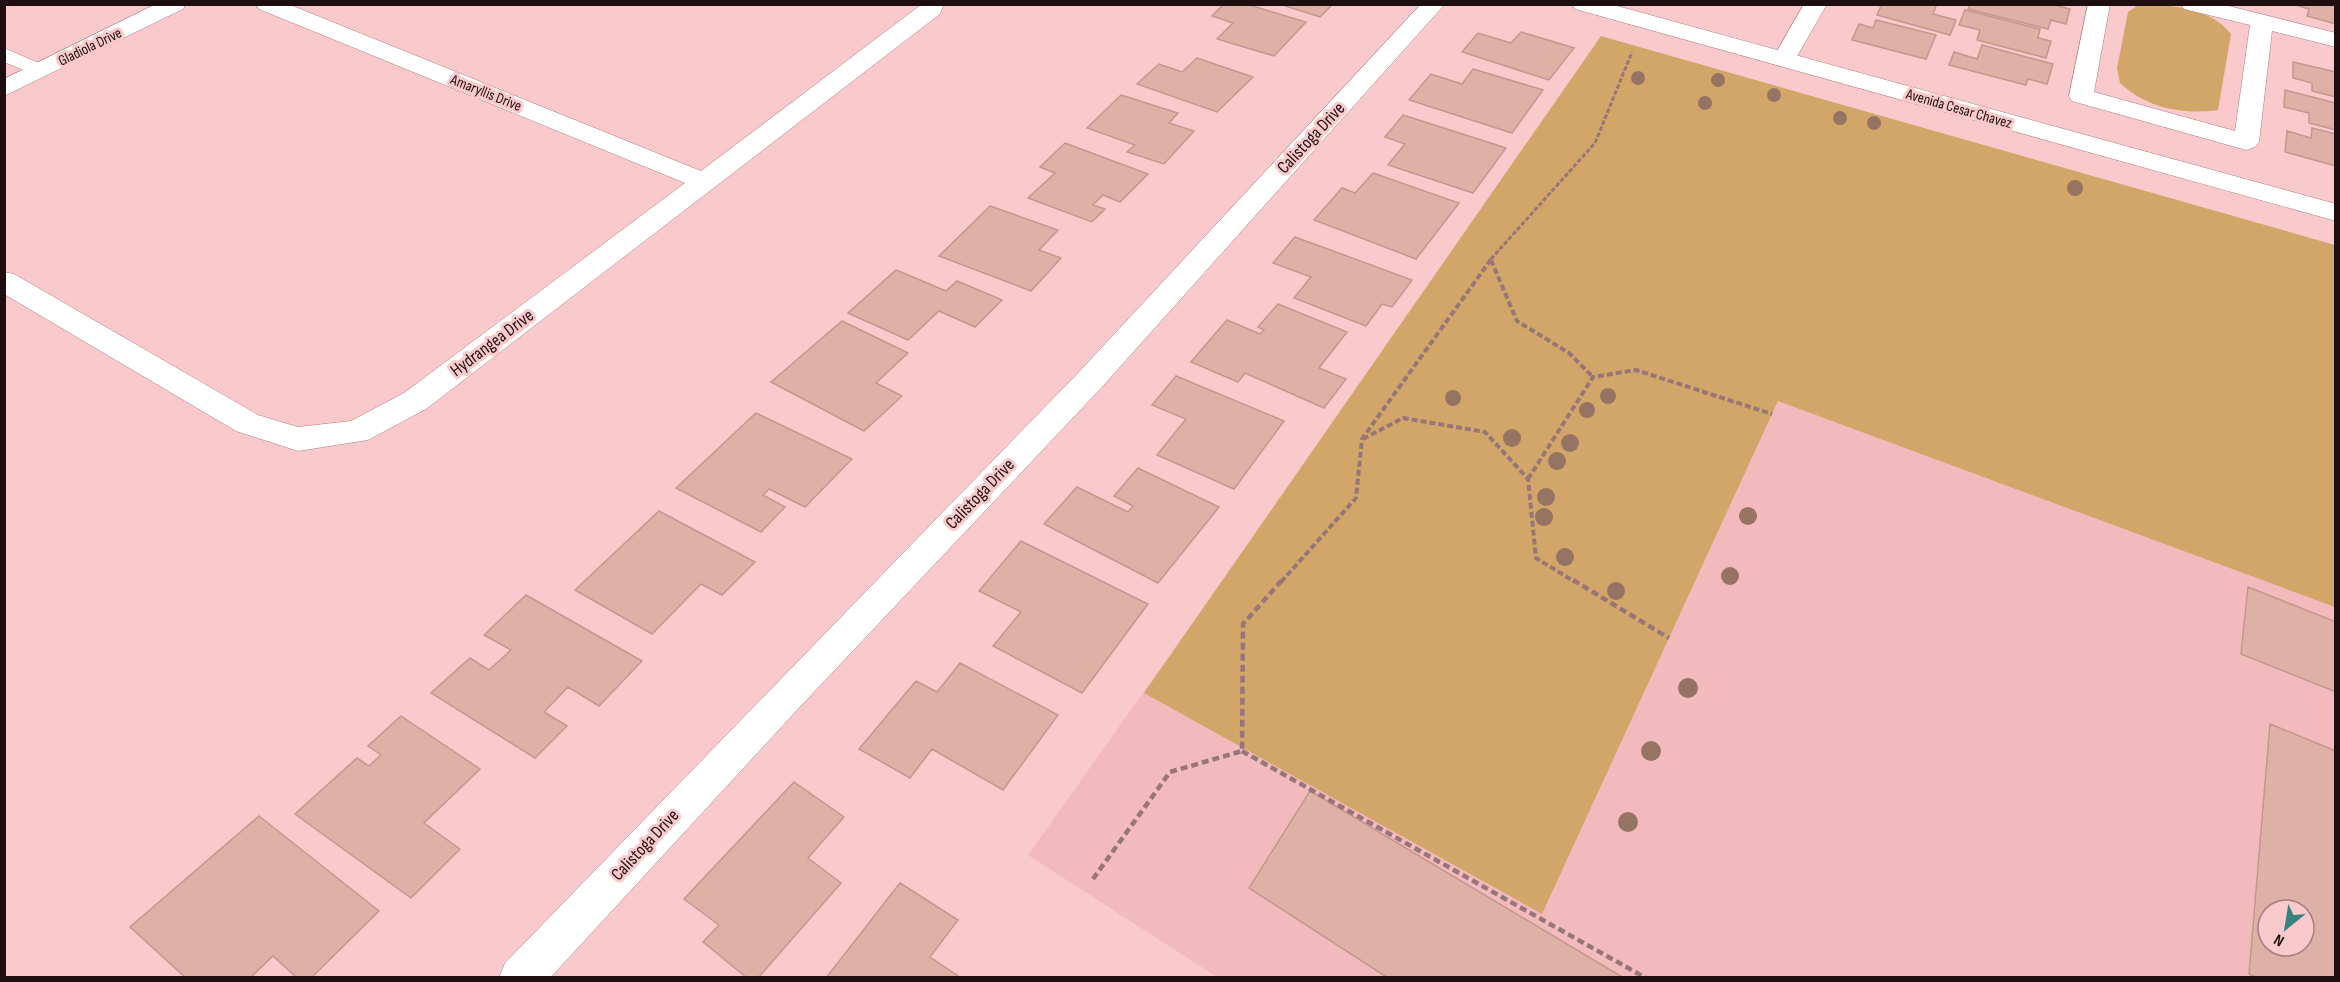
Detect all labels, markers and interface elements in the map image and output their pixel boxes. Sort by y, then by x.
street label: Gladiola Drive [55,23,125,71]
street label: Amaryllis Drive [447,70,524,116]
street label: Avenida Cesar Chavez [1903,85,2015,133]
street label: Calistoga Drive [1273,98,1349,178]
street label: Hydrangea Drive [446,305,538,381]
street label: Calistoga Drive [941,454,1019,534]
street label: Calistoga Drive [607,805,683,885]
north arrow [2256,898,2316,958]
text: N [2271,929,2288,950]

